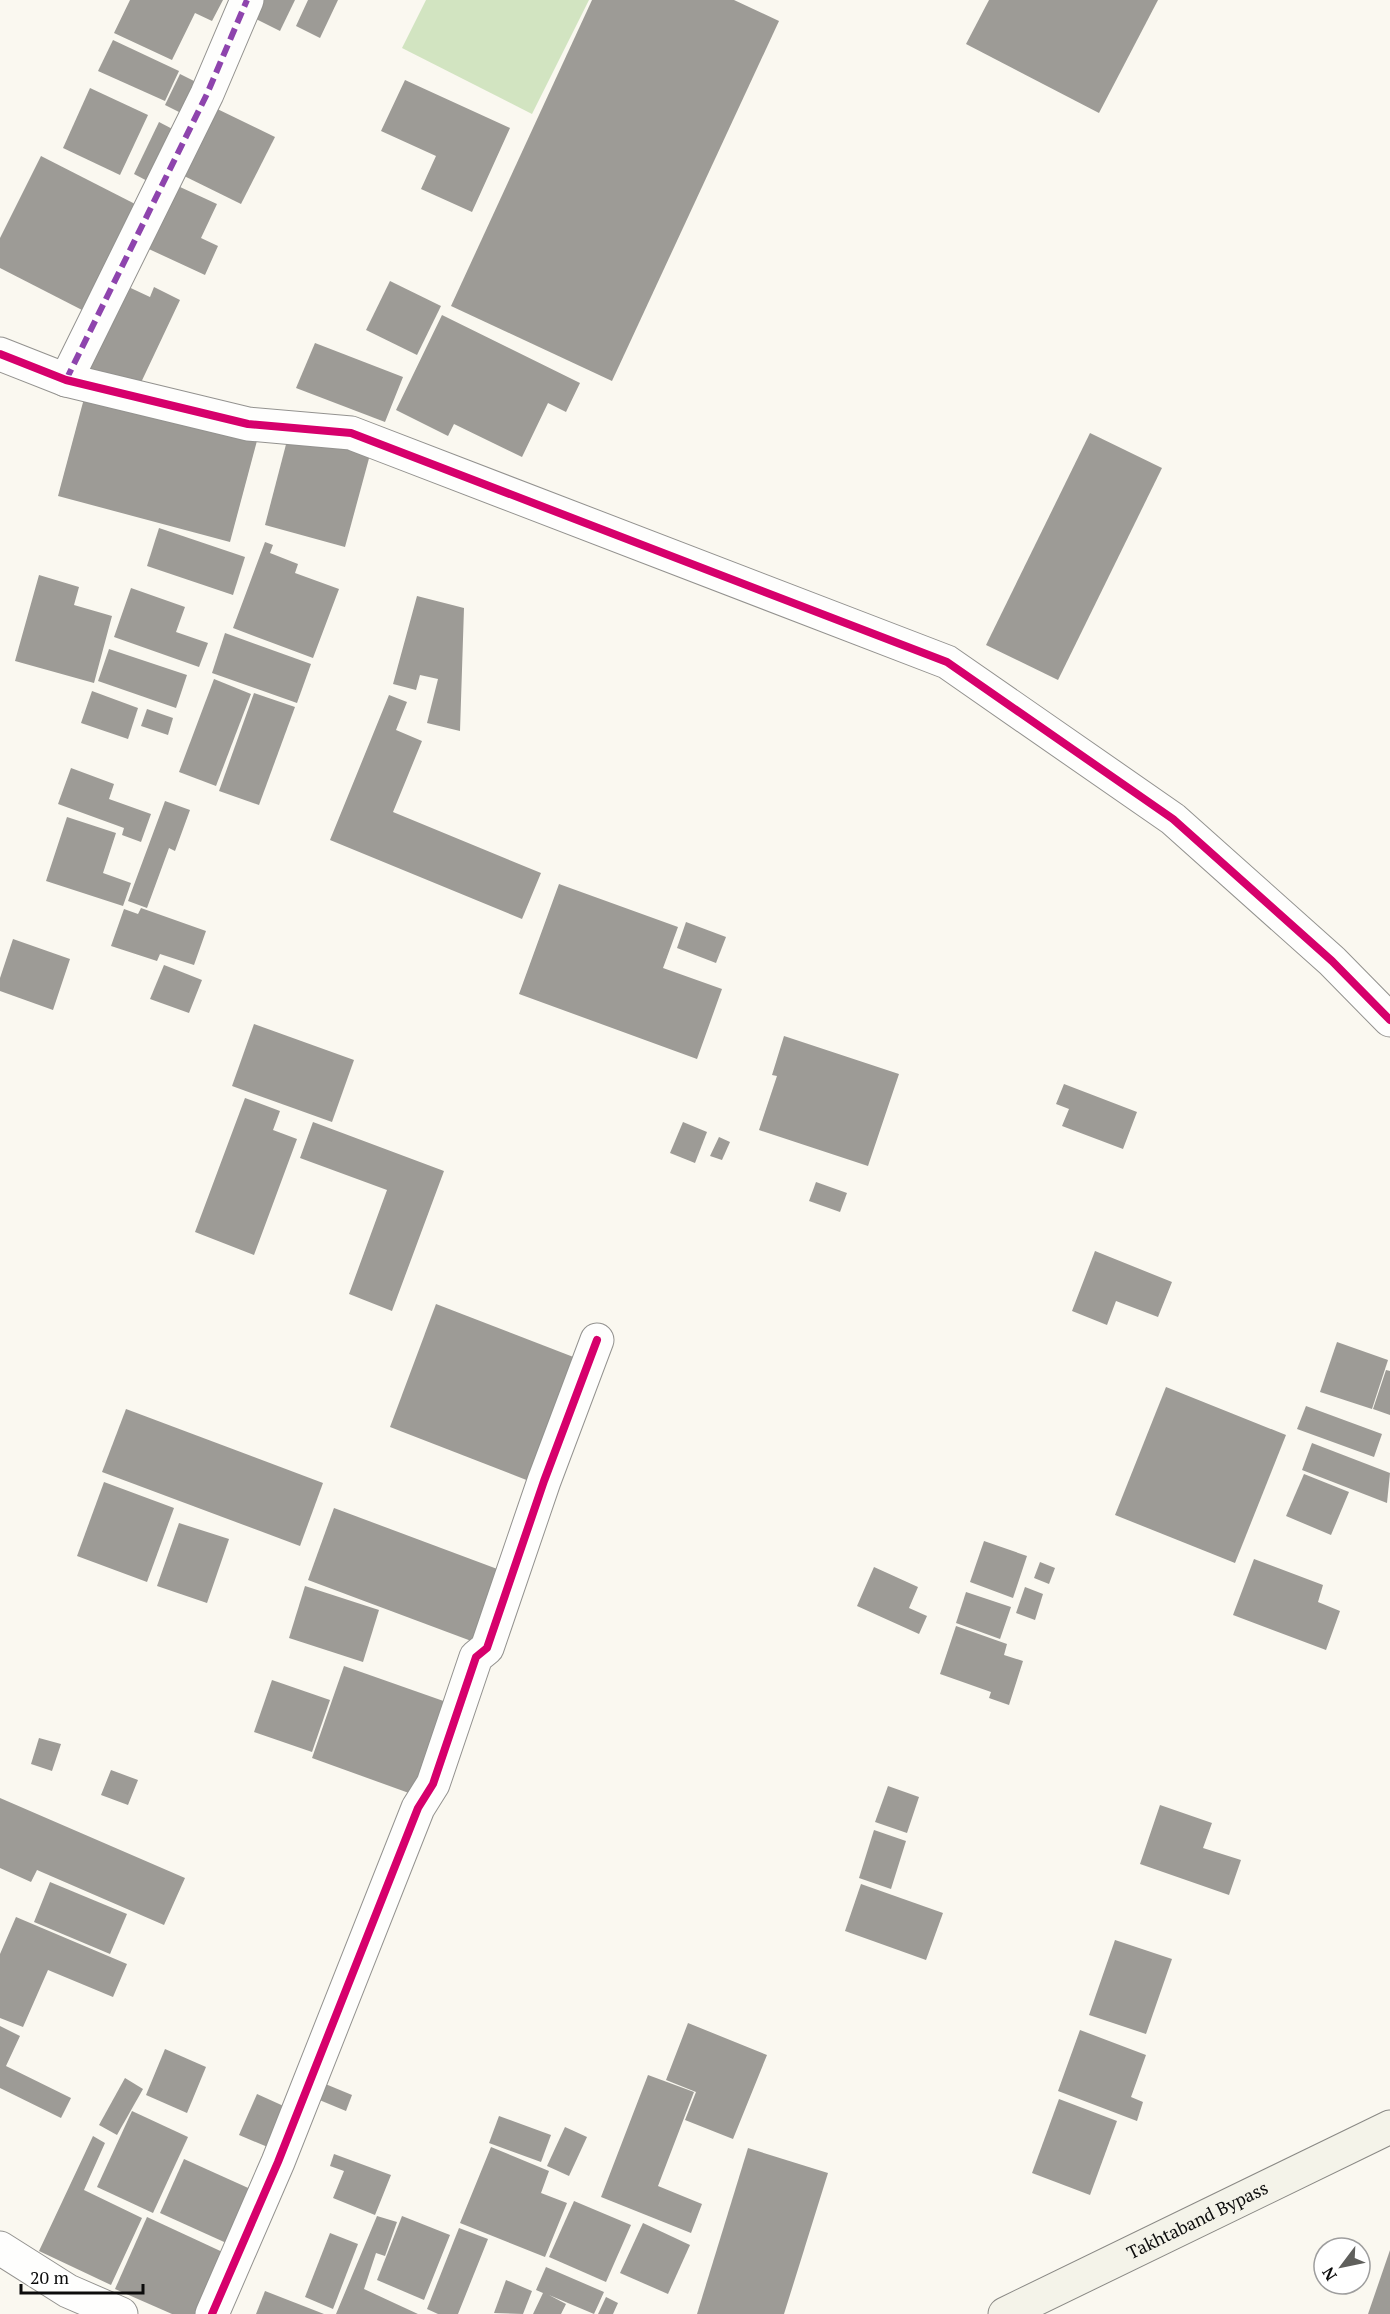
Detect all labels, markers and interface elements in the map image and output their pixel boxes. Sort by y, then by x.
street label: Takhtaband Bypass [1122,2175,1272,2264]
north arrow [1312,2236,1372,2296]
scale bar [21,2257,142,2295]
text: N [1317,2263,1342,2285]
text: 20 m [30,2265,70,2289]

